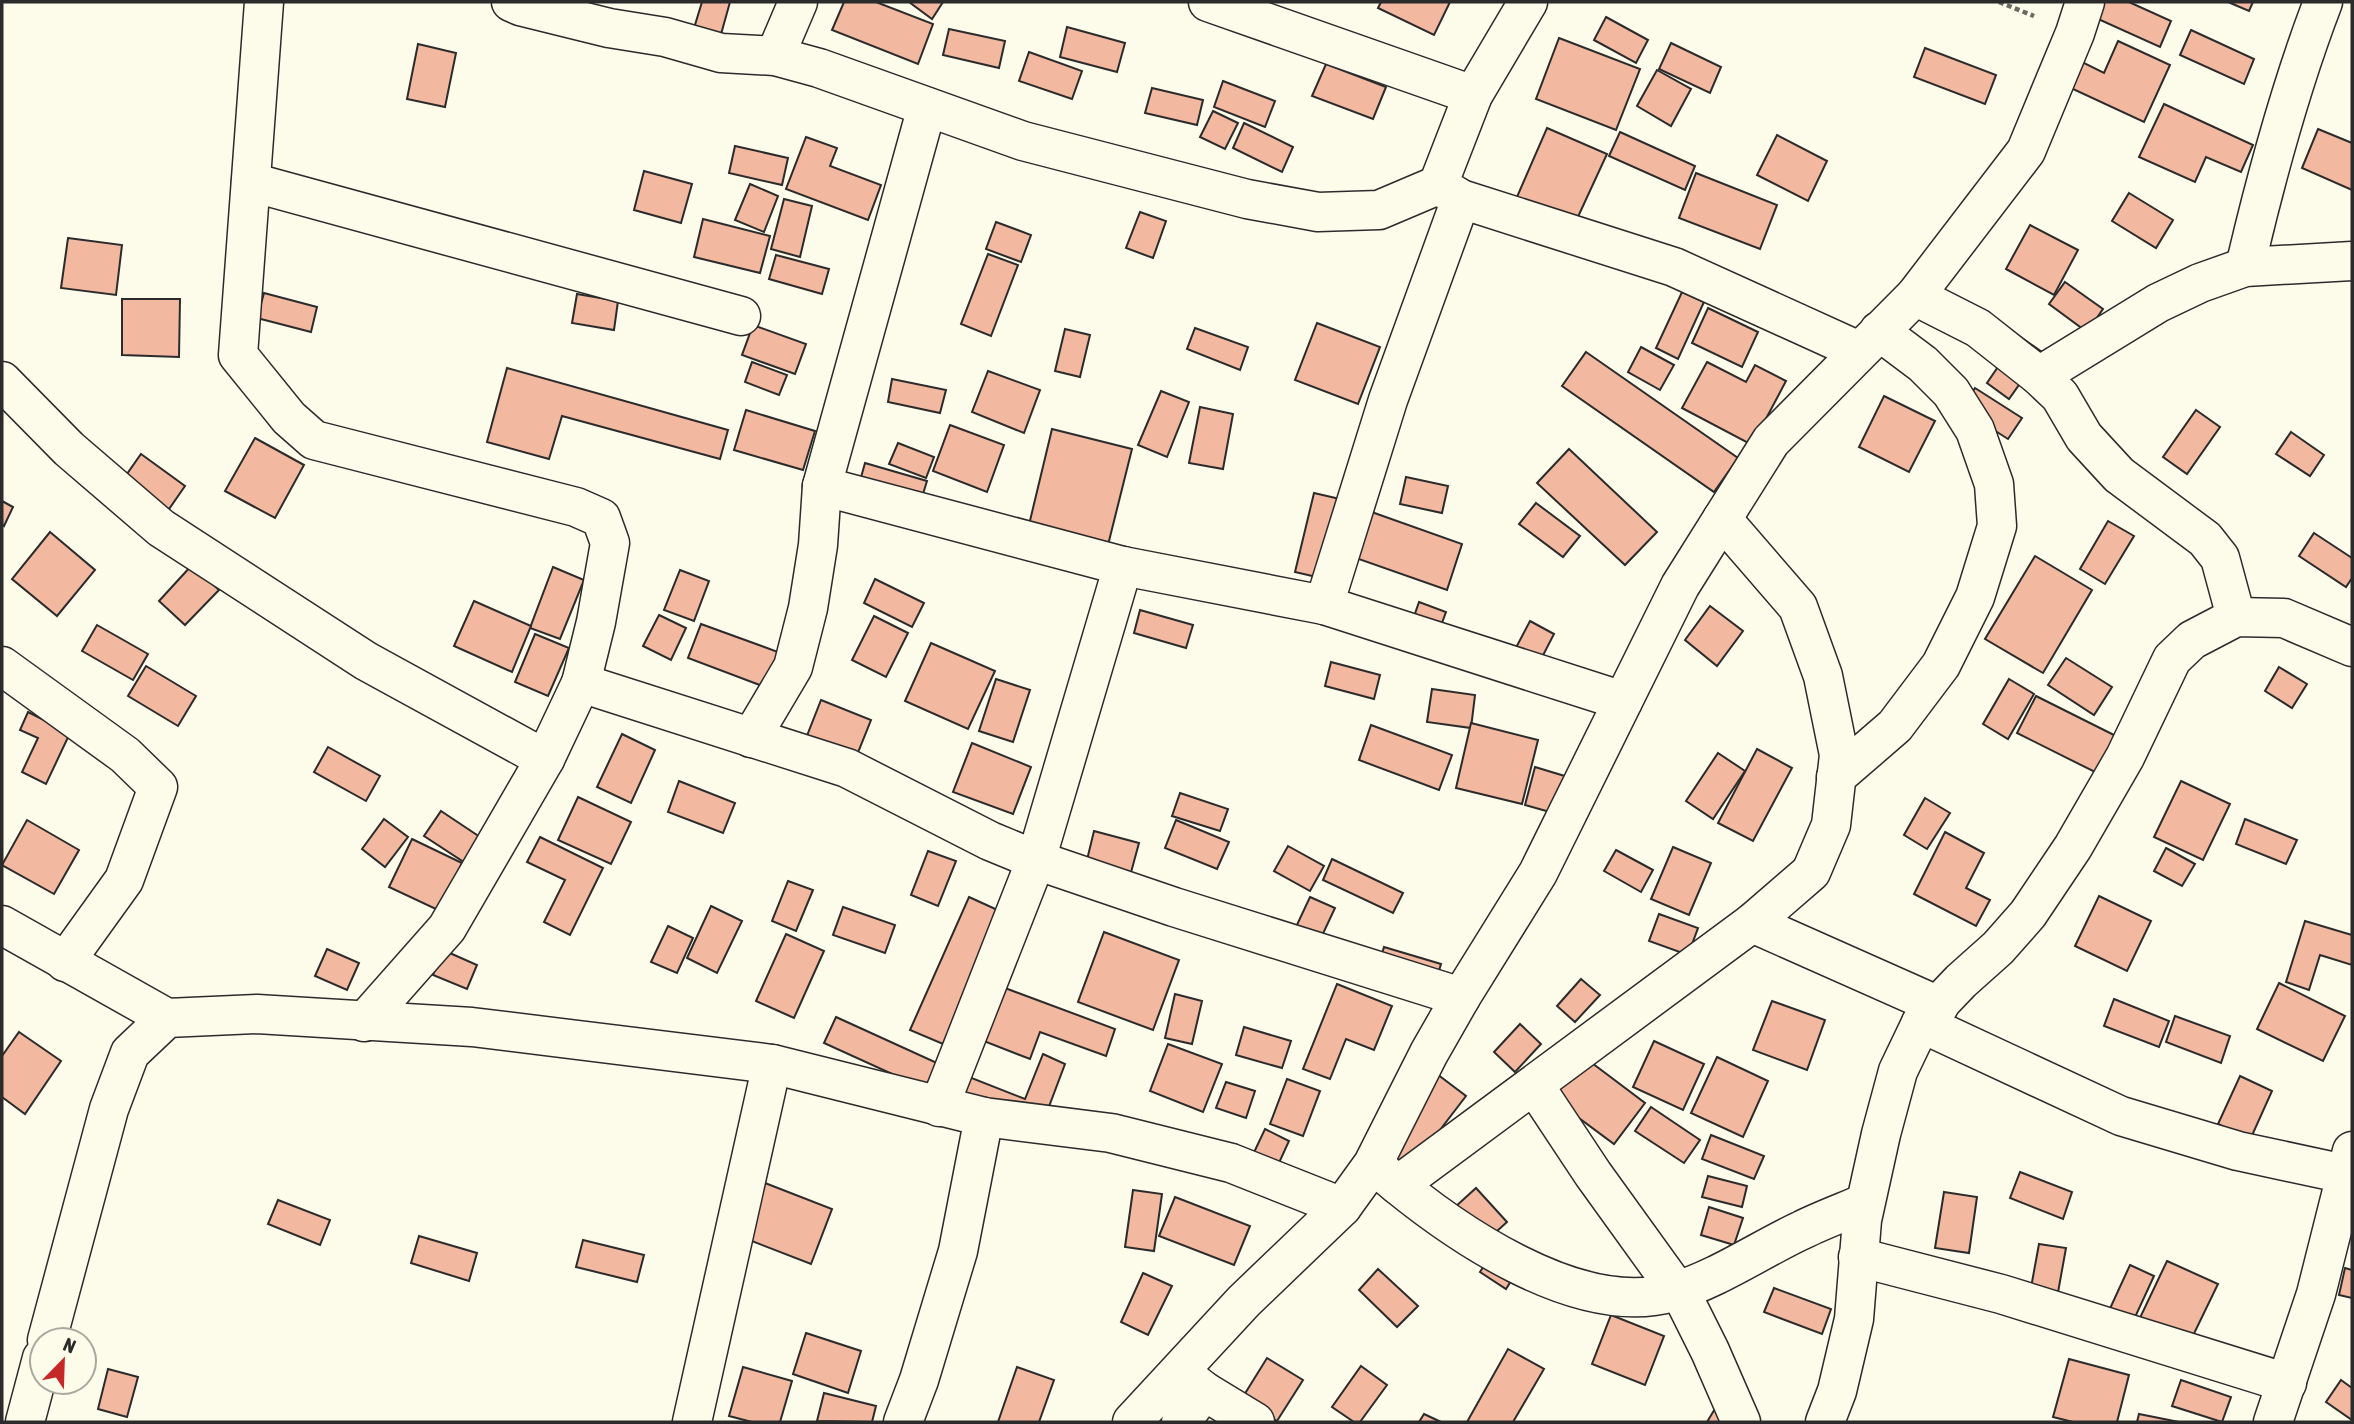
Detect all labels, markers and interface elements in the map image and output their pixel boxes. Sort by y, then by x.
north arrow [28,1326,98,1396]
text: N [60,1333,79,1358]

